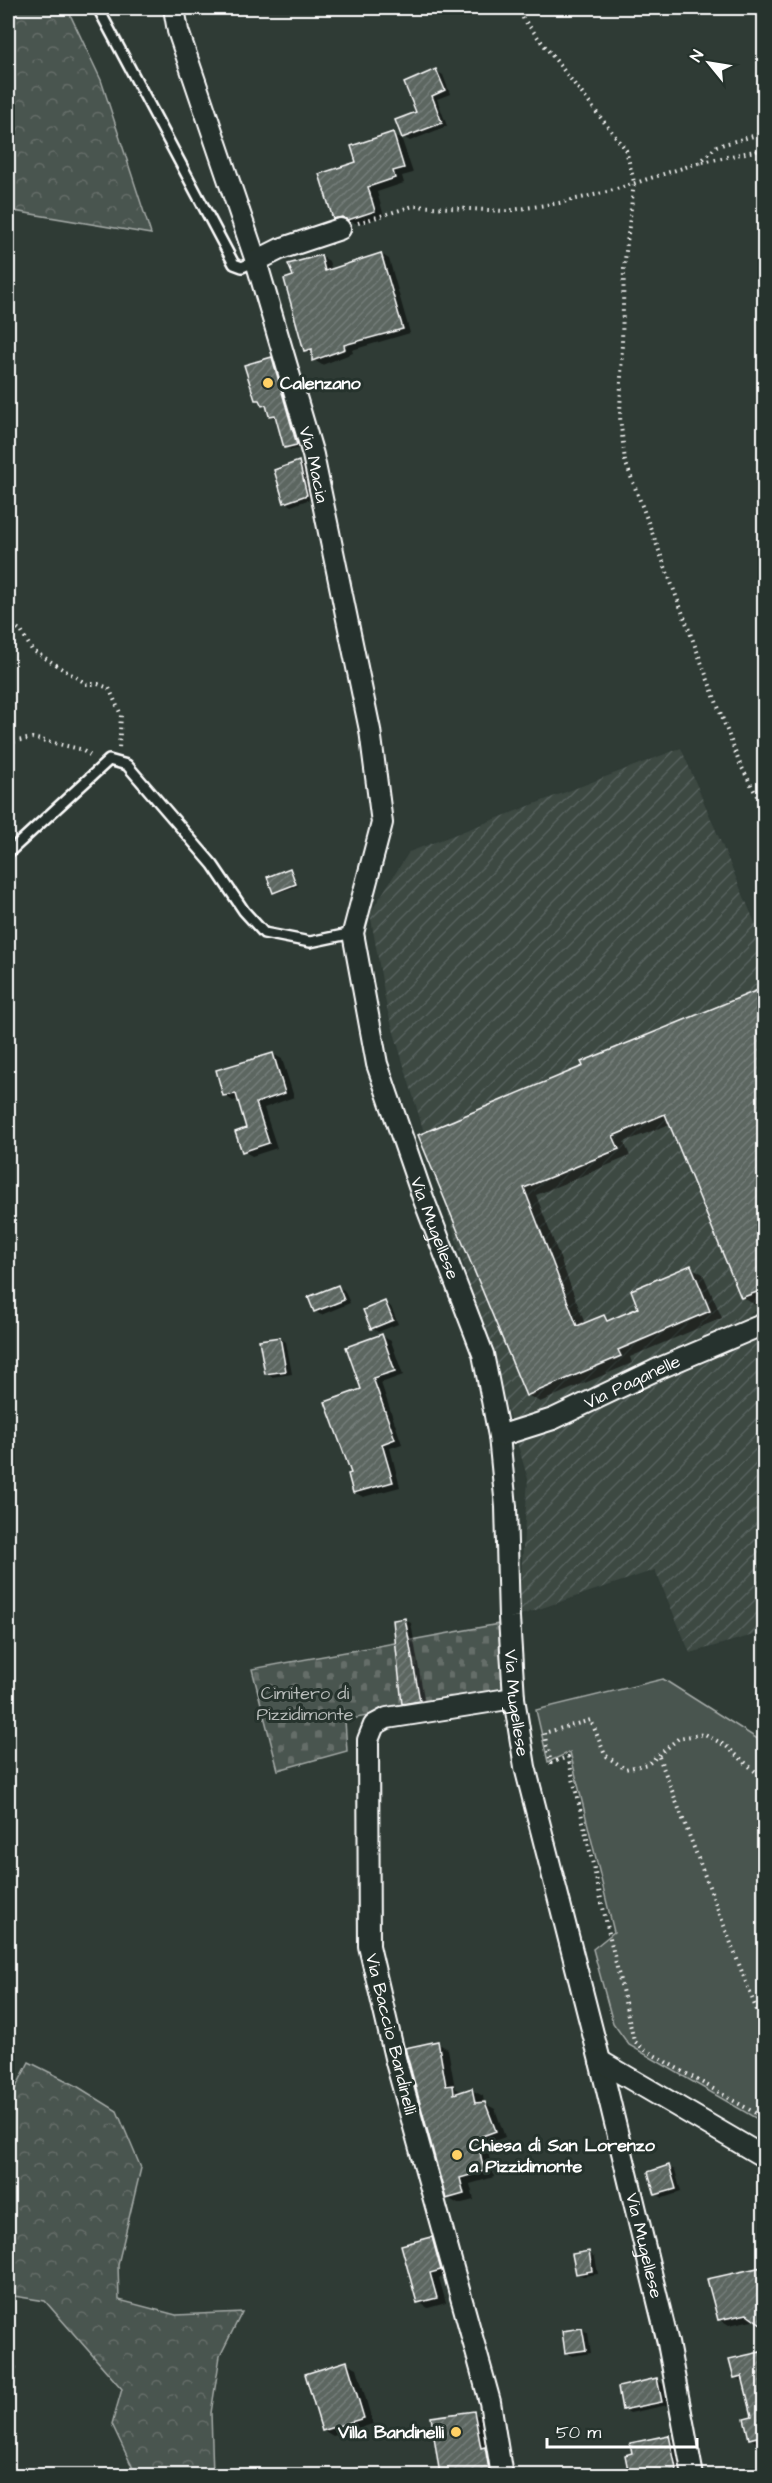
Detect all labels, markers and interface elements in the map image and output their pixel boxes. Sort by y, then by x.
north arrow [679,33,739,93]
text: N [685,46,709,66]
place label: Calenzano [280,371,362,396]
marker: Calenzano [261,376,275,390]
street label: Via Macia [293,423,335,505]
street label: Via Mugellese [404,1174,466,1283]
street label: Via Paganelle [580,1348,684,1415]
street label: Via Mugellese [498,1649,536,1758]
park label: Cimitero di Pizzidimonte [257,1681,354,1727]
street label: Via Baccio Bandinelli [359,1951,423,2117]
place label: Chiesa di San Lorenzo a Pizzidimonte [468,2133,656,2179]
marker: Chiesa di San Lorenzo a Pizzidimonte [450,2148,464,2162]
street label: Via Mugellese [620,2190,669,2301]
scale bar [547,2411,697,2449]
place label: Villa Bandinelli [337,2420,444,2445]
text: 50 m [556,2420,601,2445]
marker: Villa Bandinelli [449,2425,463,2439]

